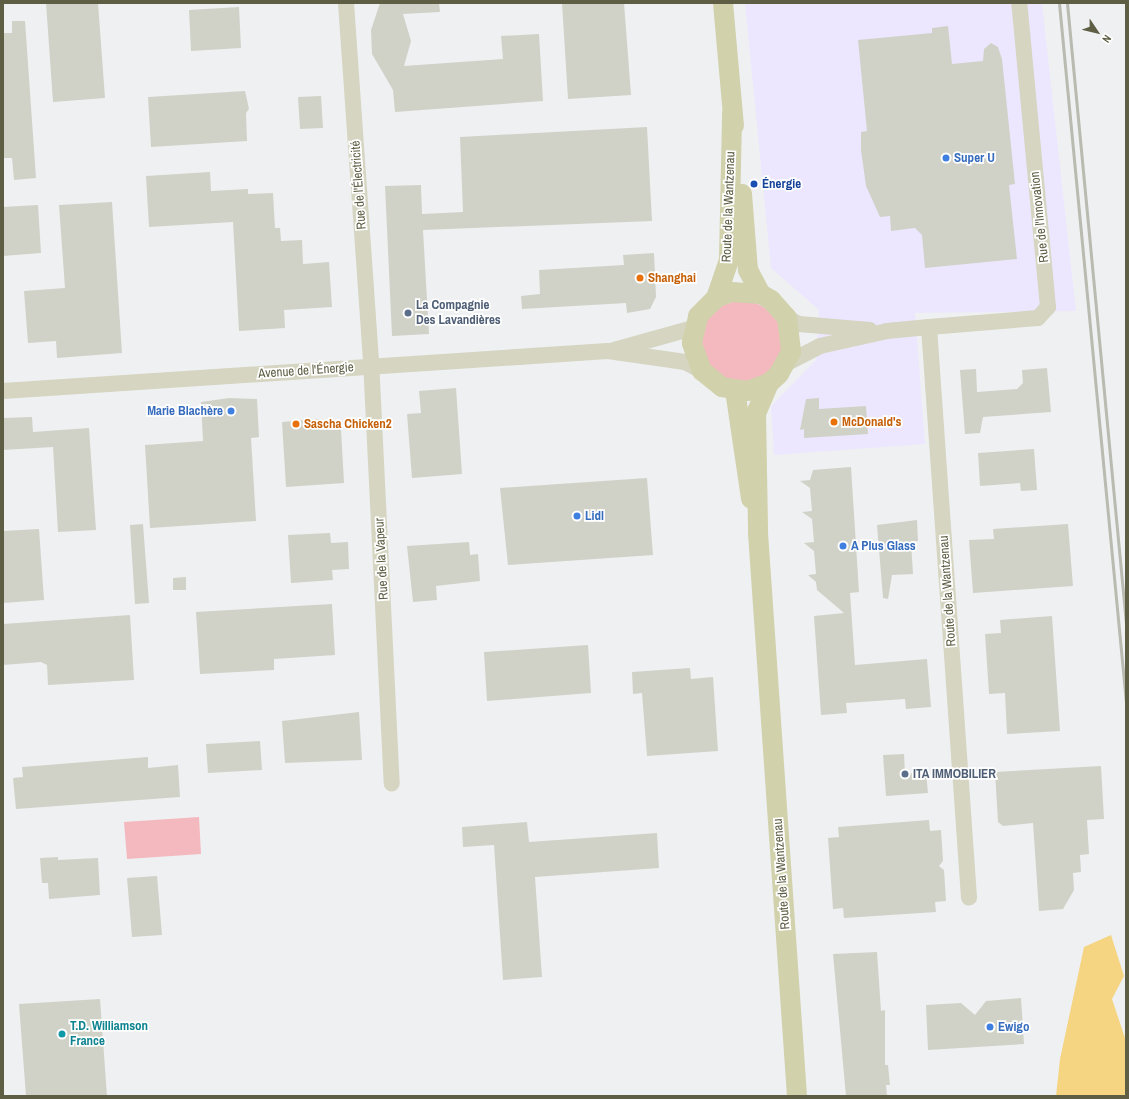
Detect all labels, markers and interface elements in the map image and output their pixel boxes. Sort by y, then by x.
north arrow [1077,12,1117,52]
text: N [1099,32,1114,46]
street label: Rue de l'Électricité [348,140,370,230]
place label: Super U [954,150,995,166]
street label: Route de la Wantzenau [719,151,739,263]
marker: Super U [941,153,951,163]
street label: Rue de l'Innovation [1027,171,1053,263]
place label: Énergie [762,176,801,192]
marker: Énergie [749,179,759,189]
place label: Shanghai [648,270,696,286]
marker: Shanghai [635,273,645,283]
place label: La Compagnie Des Lavandières [416,298,501,329]
marker: La Compagnie Des Lavandières [403,308,413,318]
street label: Avenue de l'Énergie [258,360,354,382]
place label: Marie Blachère [147,403,223,419]
marker: Marie Blachère [226,406,236,416]
place label: McDonald's [842,414,901,430]
place label: Sascha Chicken2 [304,416,392,432]
marker: McDonald's [829,417,839,427]
marker: Sascha Chicken2 [291,419,301,429]
place label: Lidl [585,508,604,524]
marker: Lidl [572,511,582,521]
street label: Rue de la Vapeur [372,518,392,600]
street label: Route de la Wantzenau [936,535,960,647]
place label: A Plus Glass [851,538,916,554]
marker: A Plus Glass [838,541,848,551]
place label: ITA IMMOBILIER [913,766,996,782]
marker: ITA IMMOBILIER [900,769,910,779]
street label: Route de la Wantzenau [770,818,794,930]
place label: T.D. Williamson France [70,1019,148,1050]
place label: Ewigo [998,1019,1029,1035]
marker: Ewigo [985,1022,995,1032]
marker: T.D. Williamson France [57,1029,67,1039]

